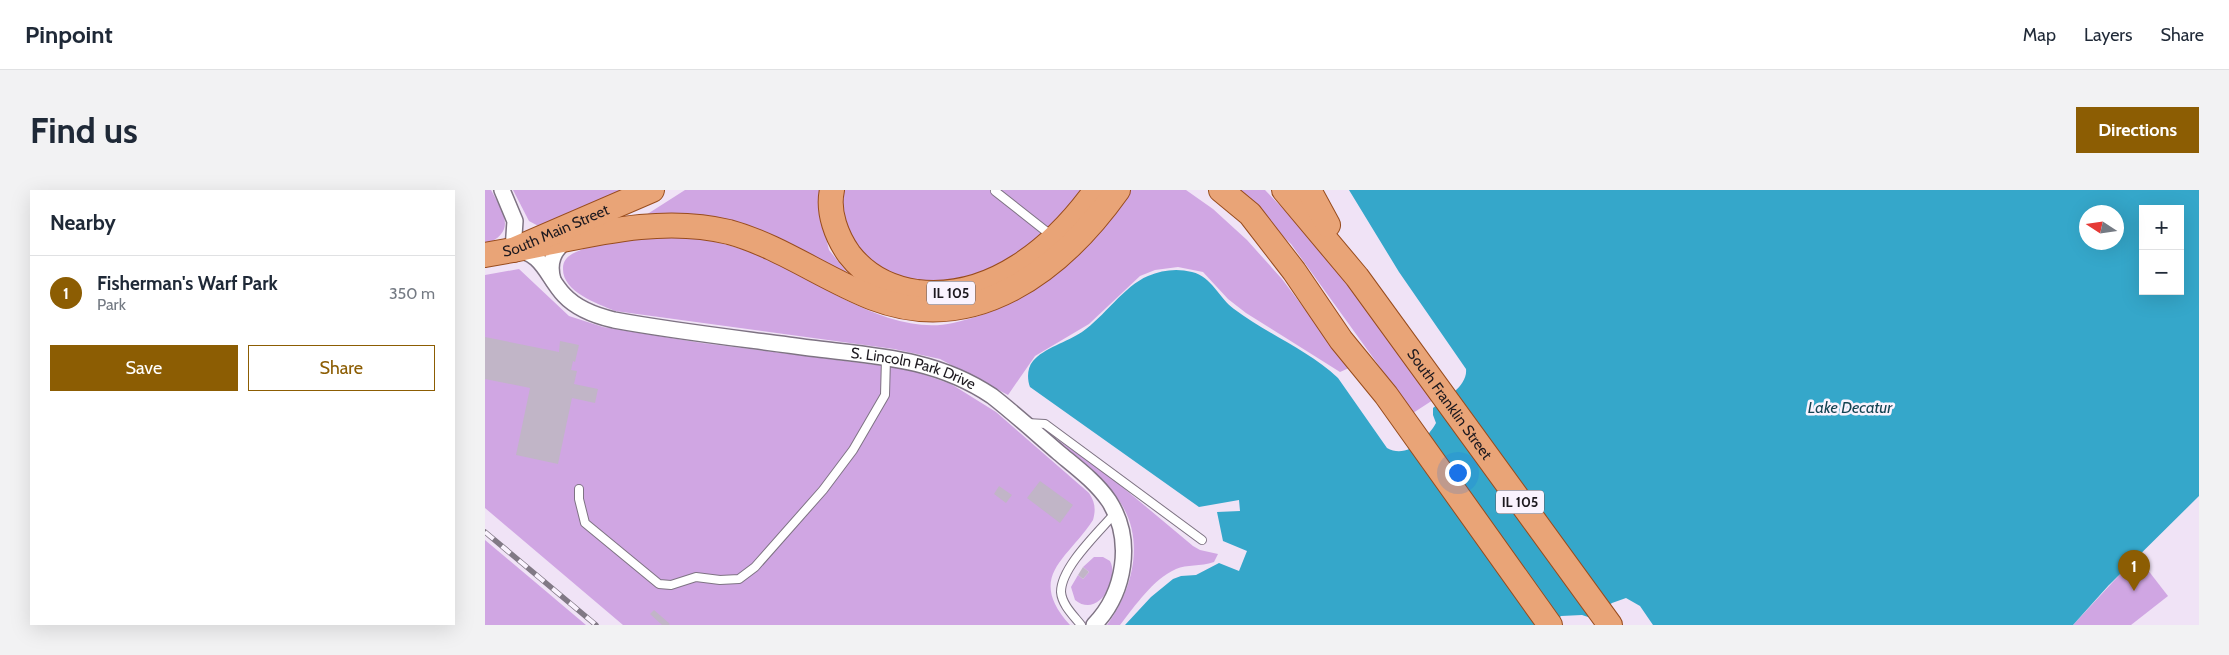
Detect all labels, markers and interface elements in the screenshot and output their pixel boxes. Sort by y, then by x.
text: Pinpoint [25,20,113,49]
text: Map [2023,24,2056,46]
text: Layers [2084,24,2133,46]
text: Share [2161,24,2204,46]
button: Directions [2076,107,2199,153]
text: Find us [30,109,138,152]
street label: South Main Street [501,201,612,261]
north arrow [2079,205,2124,250]
map controls [2139,205,2184,295]
button: + [2139,205,2184,250]
text: Nearby [50,210,116,235]
button: − [2139,250,2184,295]
text: Fisherman's Warf Park [97,272,278,295]
road number: IL 105 [927,282,975,305]
text: 1 [63,284,69,303]
text: 350 m [389,284,435,303]
text: Park [97,295,126,314]
street label: S. Lincoln Park Drive [850,344,979,393]
button: Save [50,345,238,391]
button: Share [248,345,435,391]
street label: South Franklin Street [1403,345,1496,463]
water label: Lake Decatur [1808,398,1893,417]
your location [1445,460,1471,486]
road number: IL 105 [1496,490,1544,514]
pin: 1 [2118,550,2150,591]

